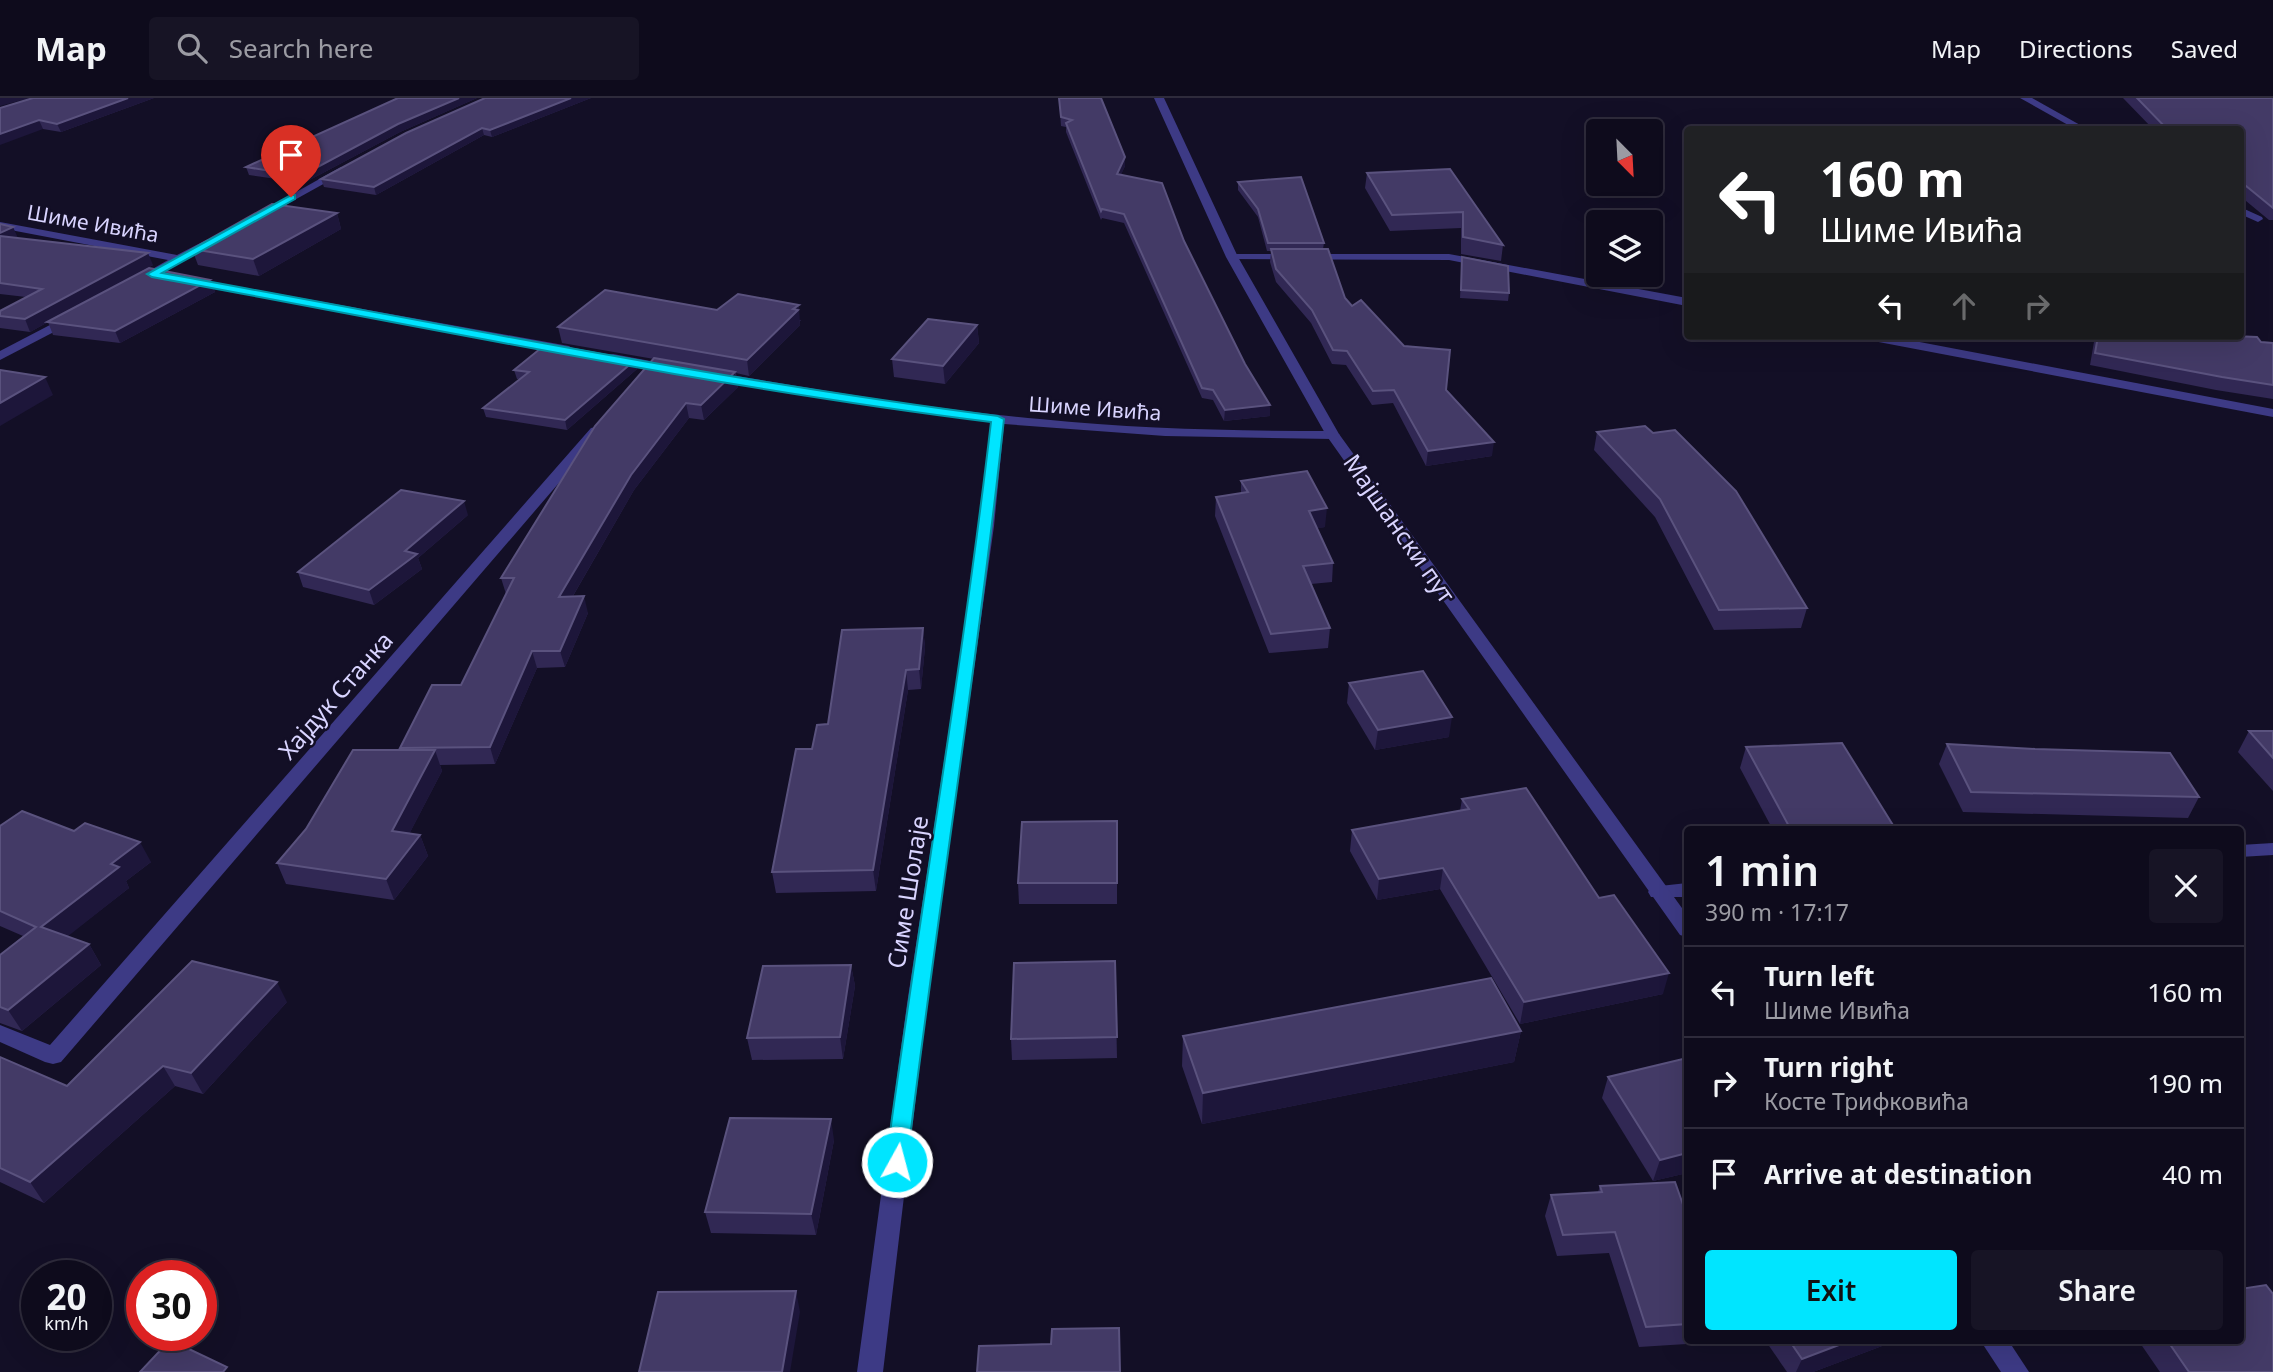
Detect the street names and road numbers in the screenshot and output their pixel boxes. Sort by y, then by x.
street label: Шиме Ивића [25,198,161,248]
street label: Шиме Ивића [1028,389,1162,427]
street label: Мајшански пут [1336,447,1464,609]
street label: Хајдук Станка [270,624,400,766]
street label: Симе Шолаје [879,813,935,971]

